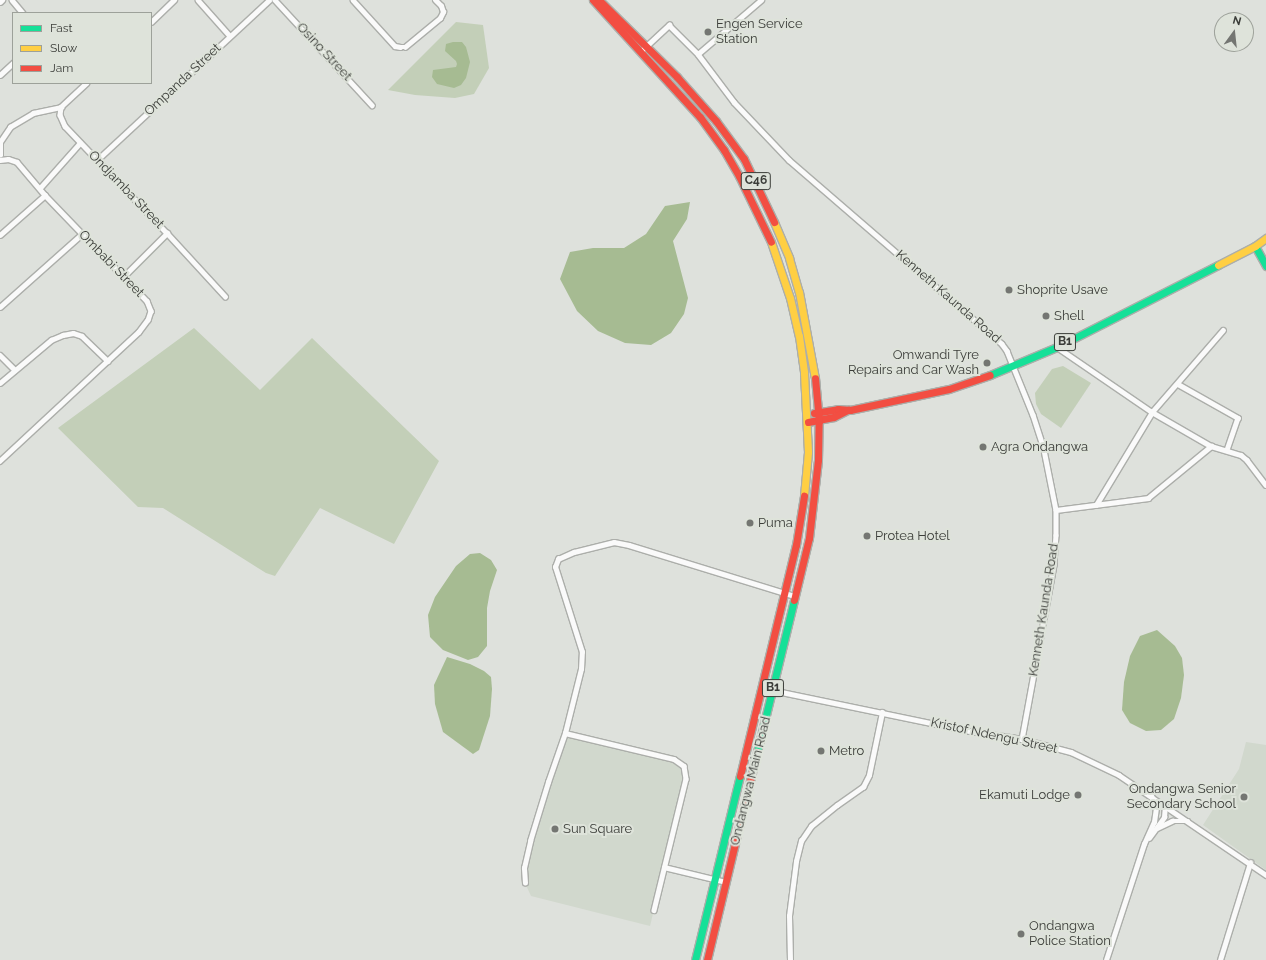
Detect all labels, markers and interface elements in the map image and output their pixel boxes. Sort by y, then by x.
legend [12,12,152,84]
north arrow [1214,12,1254,52]
text: N [1231,14,1243,28]
place label: Engen Service Station [716,17,803,48]
street label: Osino Street [293,20,355,84]
text: Fast [50,21,73,35]
marker: Engen Service Station [703,27,713,37]
text: Slow [50,41,77,55]
street label: Ompanda Street [142,41,224,119]
text: Jam [50,61,73,75]
street label: Ondjamba Street [85,148,167,232]
road number: C46 [740,171,772,191]
street label: Ombabi Street [75,227,147,301]
street label: Kenneth Kaunda Road [892,247,1004,347]
place label: Shoprite Usave [1017,282,1108,298]
marker: Shoprite Usave [1004,285,1014,295]
place label: Shell [1054,308,1084,324]
marker: Shell [1041,311,1051,321]
road number: B1 [1053,332,1077,352]
place label: Omwandi Tyre Repairs and Car Wash [847,348,979,379]
marker: Omwandi Tyre Repairs and Car Wash [982,358,992,368]
place label: Agra Ondangwa [991,439,1088,455]
marker: Agra Ondangwa [978,442,988,452]
place label: Puma [758,515,793,531]
marker: Puma [745,518,755,528]
place label: Protea Hotel [875,528,950,544]
marker: Protea Hotel [862,531,872,541]
street label: Kenneth Kaunda Road [1026,543,1062,677]
road number: B1 [761,678,785,698]
street label: Ondangwa Main Road [727,715,775,847]
street label: Kristof Ndengu Street [929,715,1059,757]
place label: Metro [829,743,864,759]
marker: Metro [816,746,826,756]
place label: Ondangwa Senior Secondary School [1126,782,1236,813]
place label: Ekamuti Lodge [979,787,1070,803]
marker: Ekamuti Lodge [1073,790,1083,800]
marker: Ondangwa Senior Secondary School [1239,792,1249,802]
place label: Sun Square [563,821,632,837]
marker: Sun Square [550,824,560,834]
place label: Ondangwa Police Station [1029,919,1111,950]
marker: Ondangwa Police Station [1016,929,1026,939]

